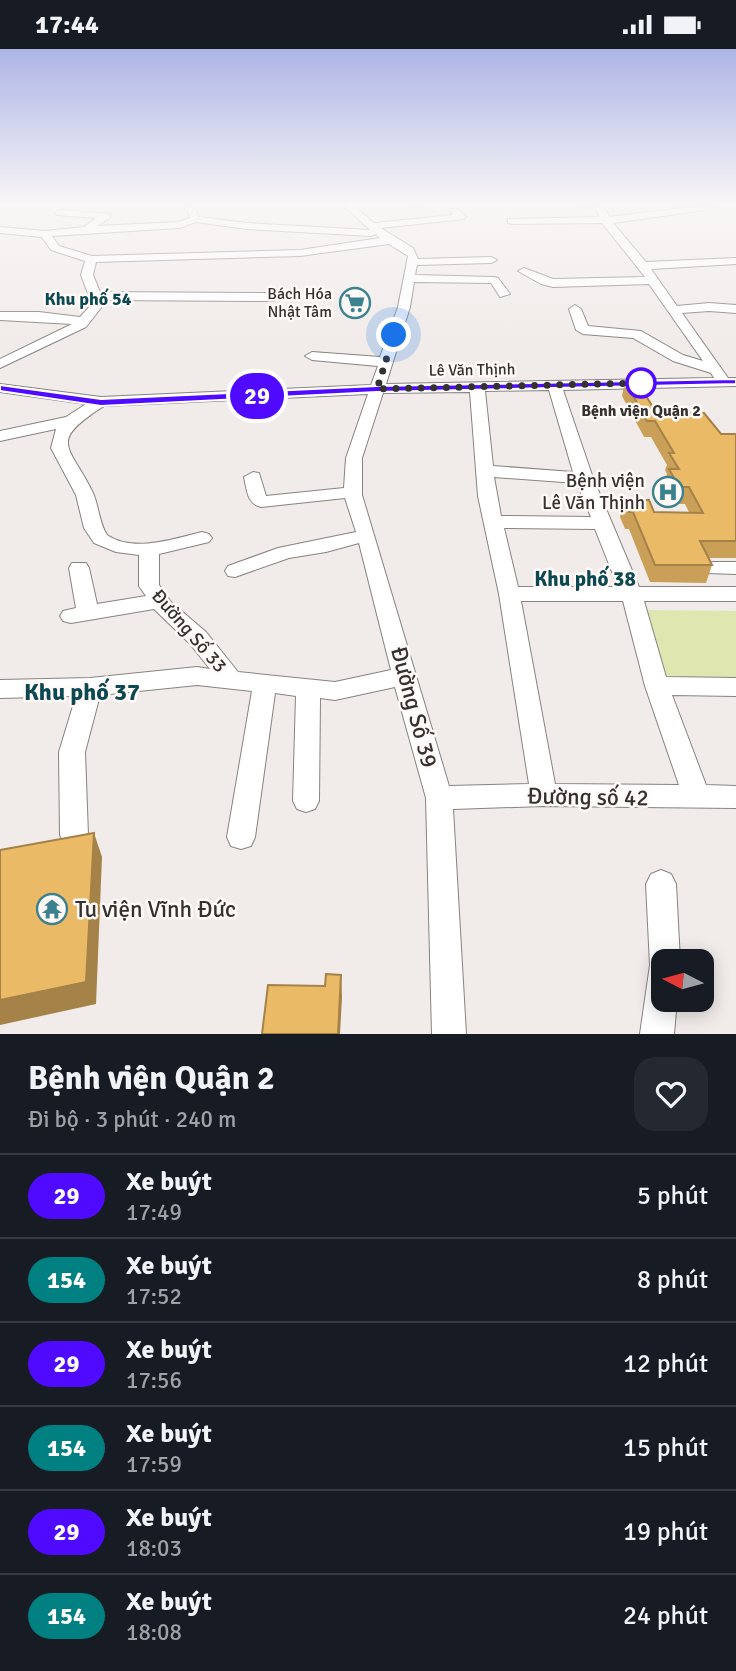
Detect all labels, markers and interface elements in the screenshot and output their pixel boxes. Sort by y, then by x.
text: 17:44 [35,9,99,41]
place label: Bách Hóa Nhật Tâm [267,284,332,322]
supermarket icon: Bách Hóa Nhật Tâm [338,286,372,320]
district label: Khu phố 54 [44,288,132,310]
your location [376,317,411,352]
street label: Lê Văn Thịnh [428,359,516,381]
marker: Bệnh viện Quận 2 [626,368,656,398]
line badge: 29 [226,373,288,419]
text: 29 [244,381,270,411]
place label: Bệnh viện Quận 2 [581,401,701,421]
place label: Bệnh viện Lê Văn Thịnh [542,469,645,515]
hospital icon: Bệnh viện Lê Văn Thịnh [651,475,685,509]
district label: Khu phố 38 [534,565,636,592]
street label: Đường Số 33 [146,584,232,678]
street label: Đường Số 39 [384,643,444,771]
district label: Khu phố 37 [24,677,140,707]
street label: Đường số 42 [527,781,649,813]
temple icon: Tu viện Vĩnh Đức [35,892,69,926]
place label: Tu viện Vĩnh Đức [75,895,236,924]
north arrow [651,949,714,1011]
map controls [651,949,714,1012]
button: heart [634,1057,708,1131]
text: Bệnh viện Quận 2 [28,1058,275,1099]
text: Đi bộ · 3 phút · 240 m [28,1105,236,1134]
text: Xe buýt [126,1166,212,1198]
text: 5 phút [637,1180,708,1212]
text: 29 [54,1181,79,1211]
text: 17:49 [126,1198,182,1227]
text: Xe buýt [126,1250,212,1282]
text: 8 phút [637,1264,708,1296]
text: 154 [47,1265,86,1295]
text: 17:52 [126,1282,182,1311]
text: Xe buýt [126,1334,212,1366]
text: 12 phút [623,1348,708,1380]
text: 29 [54,1349,79,1379]
text: 17:56 [126,1366,182,1395]
text: Xe buýt [126,1418,212,1450]
text: 15 phút [623,1432,708,1464]
text: 154 [47,1433,86,1463]
text: 17:59 [126,1450,182,1479]
text: Xe buýt [126,1502,212,1534]
text: 19 phút [623,1516,708,1548]
text: 29 [54,1517,79,1547]
text: 18:03 [126,1534,182,1563]
text: Xe buýt [126,1586,212,1618]
text: 24 phút [623,1600,708,1632]
text: 154 [47,1601,86,1631]
text: 18:08 [126,1618,182,1647]

